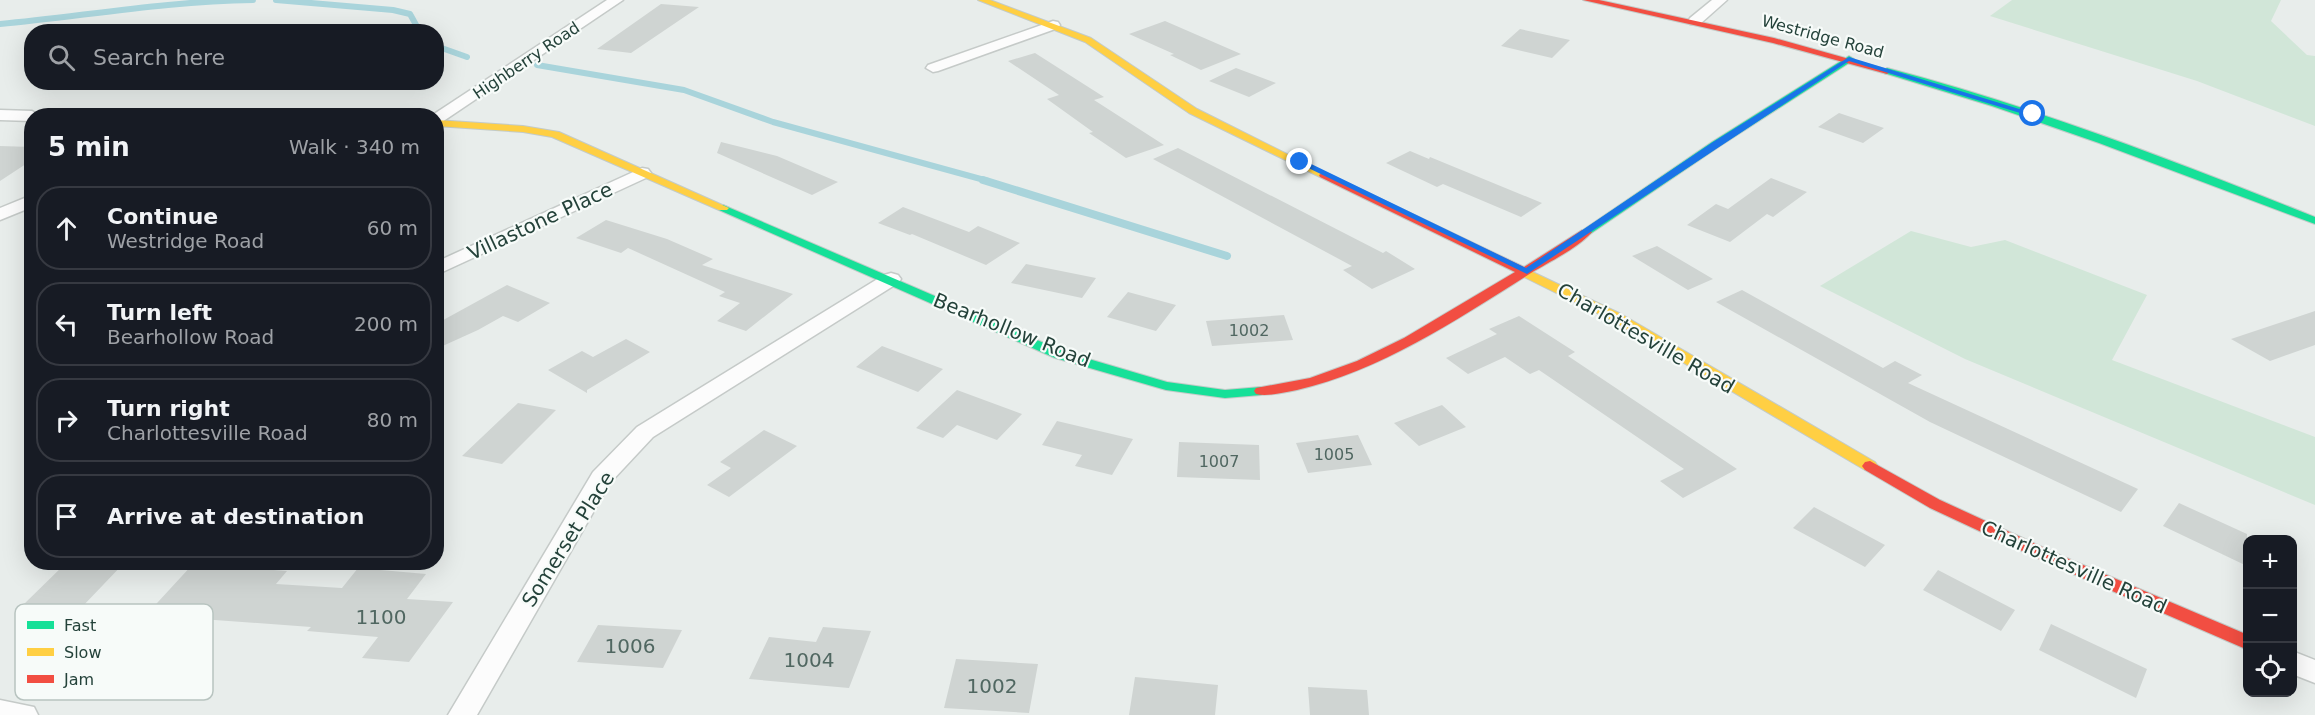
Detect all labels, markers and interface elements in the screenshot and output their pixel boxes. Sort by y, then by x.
street label: Westridge Road [1760,11,1886,62]
street label: Highberry Road [469,18,583,103]
search box [24,24,444,90]
icon: search [45,41,78,74]
text: Search here [93,45,225,70]
route start [2019,100,2045,126]
text: 5 min [48,132,130,162]
text: Walk · 340 m [289,135,420,159]
route end [1286,148,1312,174]
street label: Villastone Place [464,177,616,265]
text: Continue [107,204,218,229]
icon: ahead [50,212,83,245]
text: 60 m [367,216,418,240]
text: Westridge Road [107,229,264,253]
street label: Charlottesville Road [1553,277,1739,399]
street label: Bearhollow Road [930,288,1094,372]
text: Turn left [107,300,212,325]
icon: left [50,308,83,341]
text: 200 m [354,312,418,336]
house number: 1002 [1229,321,1269,340]
text: Bearhollow Road [107,325,274,349]
text: Turn right [107,396,230,421]
icon: right [50,404,83,437]
text: 80 m [367,408,418,432]
text: Charlottesville Road [107,421,308,445]
house number: 1005 [1314,445,1354,464]
house number: 1007 [1199,452,1239,471]
street label: Somerset Place [517,467,619,611]
icon: arrive [50,500,83,533]
text: Arrive at destination [107,504,364,529]
street label: Charlottesville Road [1977,515,2171,619]
map controls [2243,535,2297,697]
button: + [2243,535,2297,589]
button: − [2243,589,2297,643]
legend [15,604,213,700]
house number: 1100 [356,605,406,629]
text: Fast [64,616,96,635]
house number: 1006 [605,634,655,658]
text: Slow [64,643,101,662]
button: locate [2243,643,2297,697]
house number: 1004 [784,648,834,672]
text: Jam [63,670,94,689]
house number: 1002 [967,674,1017,698]

